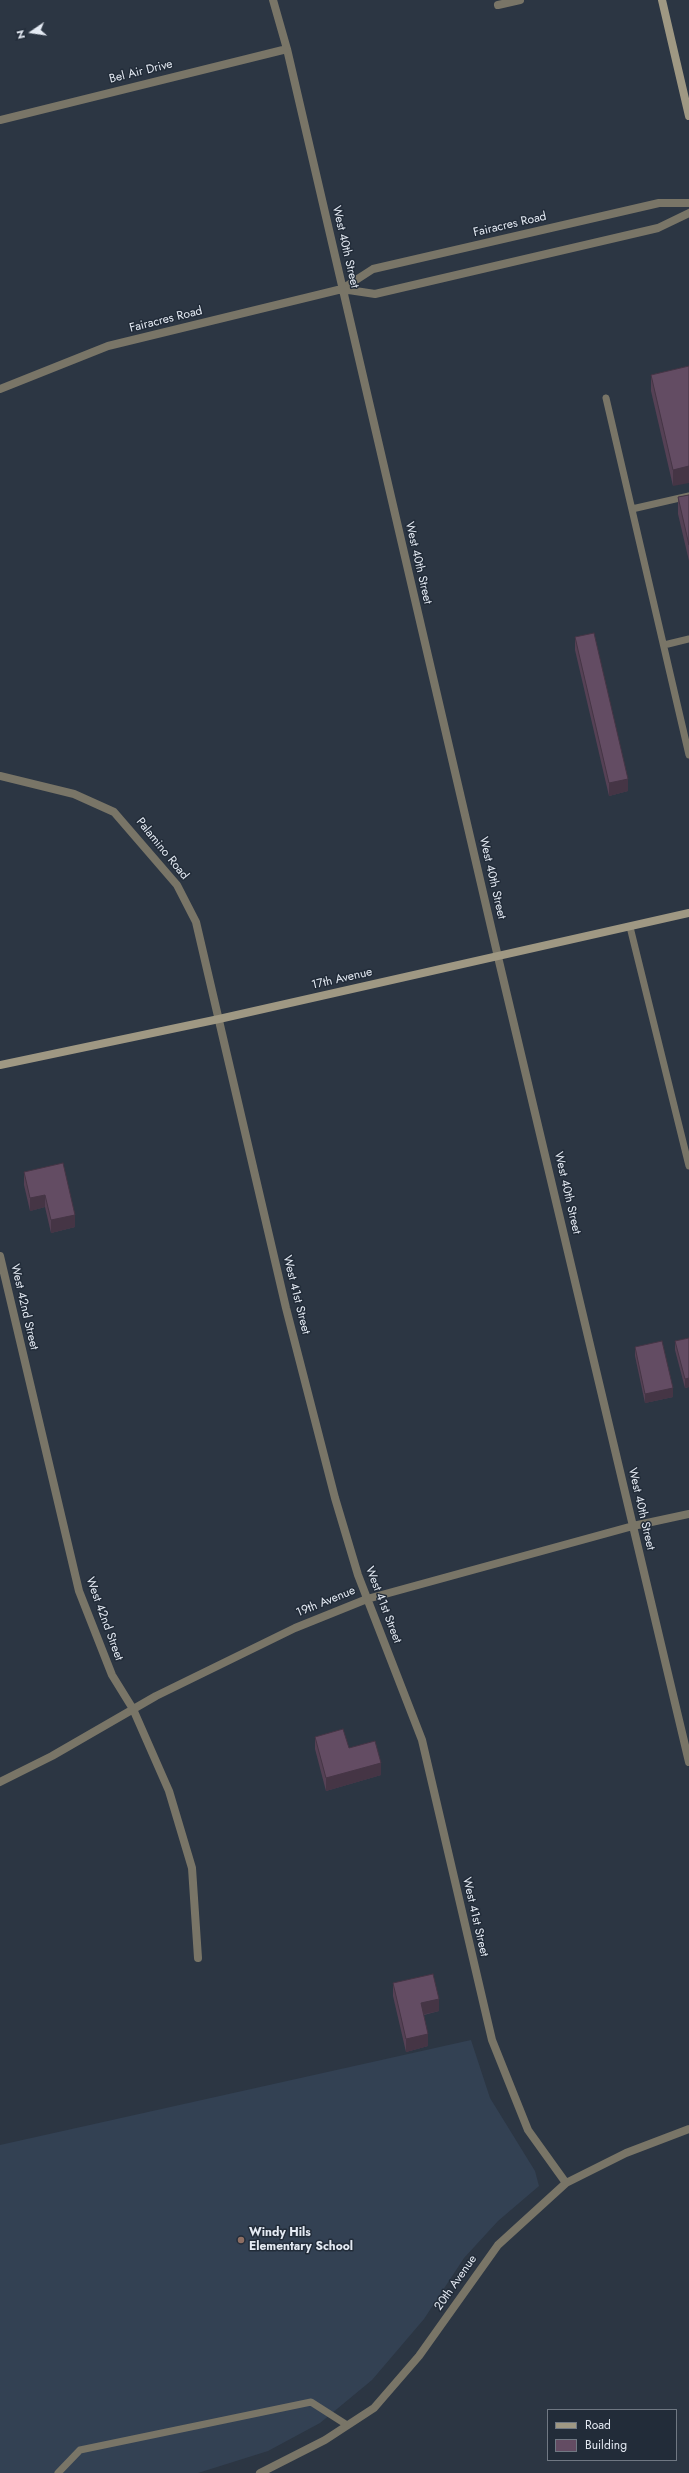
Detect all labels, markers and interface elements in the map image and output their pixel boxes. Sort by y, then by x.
north arrow [12,12,52,52]
text: N [12,29,29,41]
street label: Bel Air Drive [108,57,174,87]
street label: West 40th Street [329,204,361,290]
street label: Fairacres Road [472,210,548,240]
street label: Fairacres Road [128,304,204,336]
street label: West 40th Street [402,520,434,606]
street label: Palamino Road [133,815,191,883]
street label: West 40th Street [476,835,508,921]
street label: 17th Avenue [310,965,374,993]
street label: West 40th Street [551,1150,583,1236]
street label: West 41st Street [279,1254,313,1336]
street label: West 42nd Street [7,1263,41,1351]
street label: West 40th Street [625,1466,657,1552]
street label: West 41st Street [362,1565,404,1645]
street label: West 42nd Street [82,1575,126,1663]
street label: 19th Avenue [294,1584,358,1620]
street label: West 41st Street [459,1876,491,1958]
place label: Windy Hils Elementary School [249,2226,353,2254]
marker: Windy Hils Elementary School [236,2235,246,2245]
street label: 20th Avenue [432,2253,480,2313]
legend [547,2409,677,2461]
text: Road [585,2416,611,2434]
text: Building [585,2436,627,2454]

